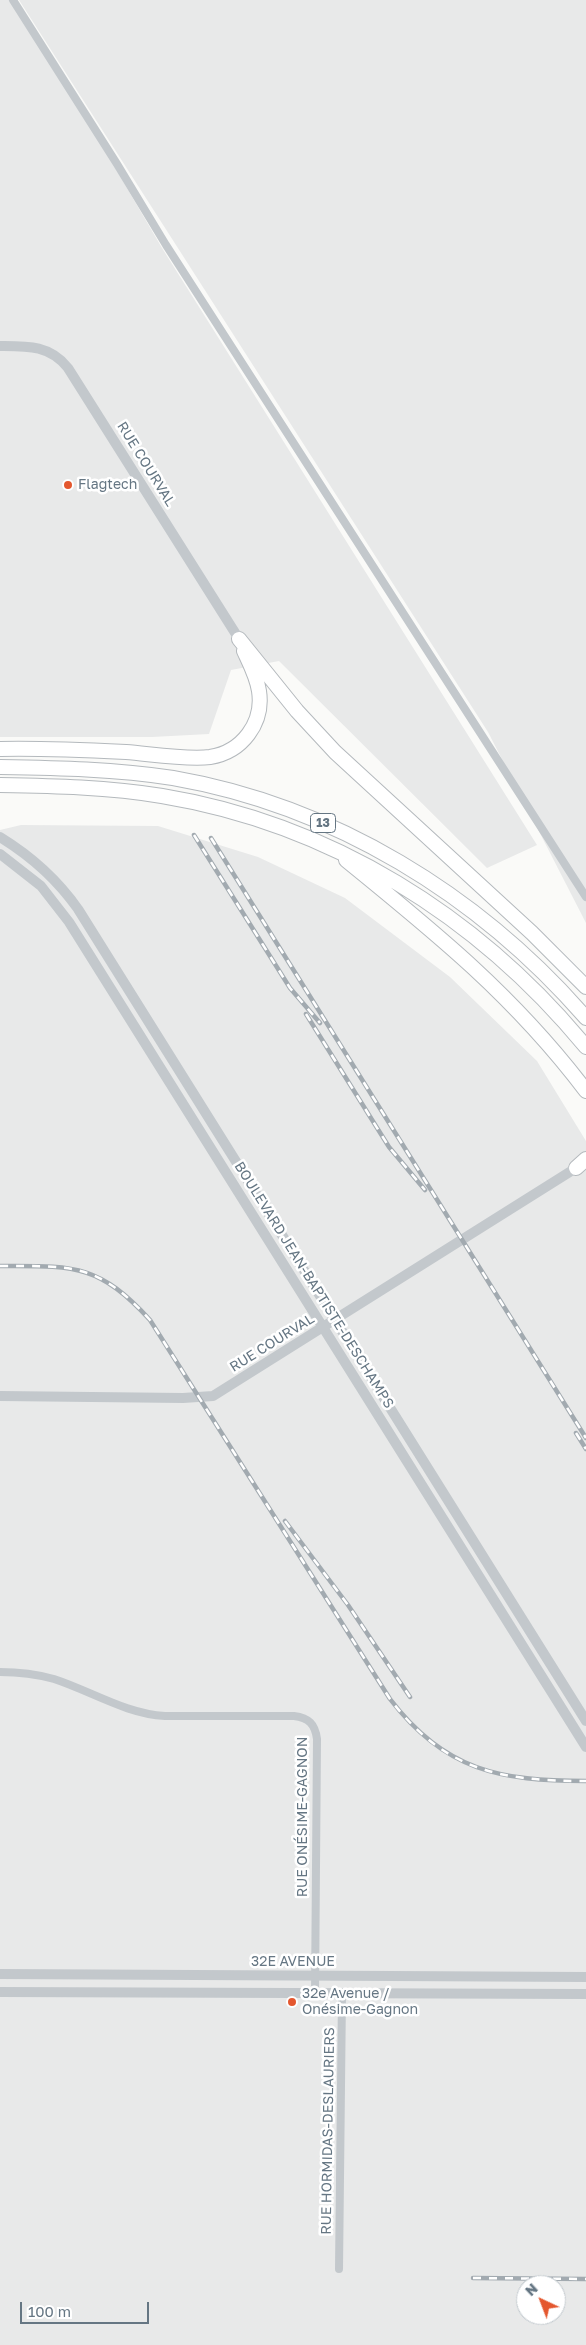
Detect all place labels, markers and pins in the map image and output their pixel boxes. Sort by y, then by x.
place label: Flagtech [78,477,137,493]
marker: Flagtech [62,479,74,491]
place label: 32e Avenue / Onésime-Gagnon [302,1986,418,2018]
marker: 32e Avenue / Onésime-Gagnon [286,1996,298,2008]

